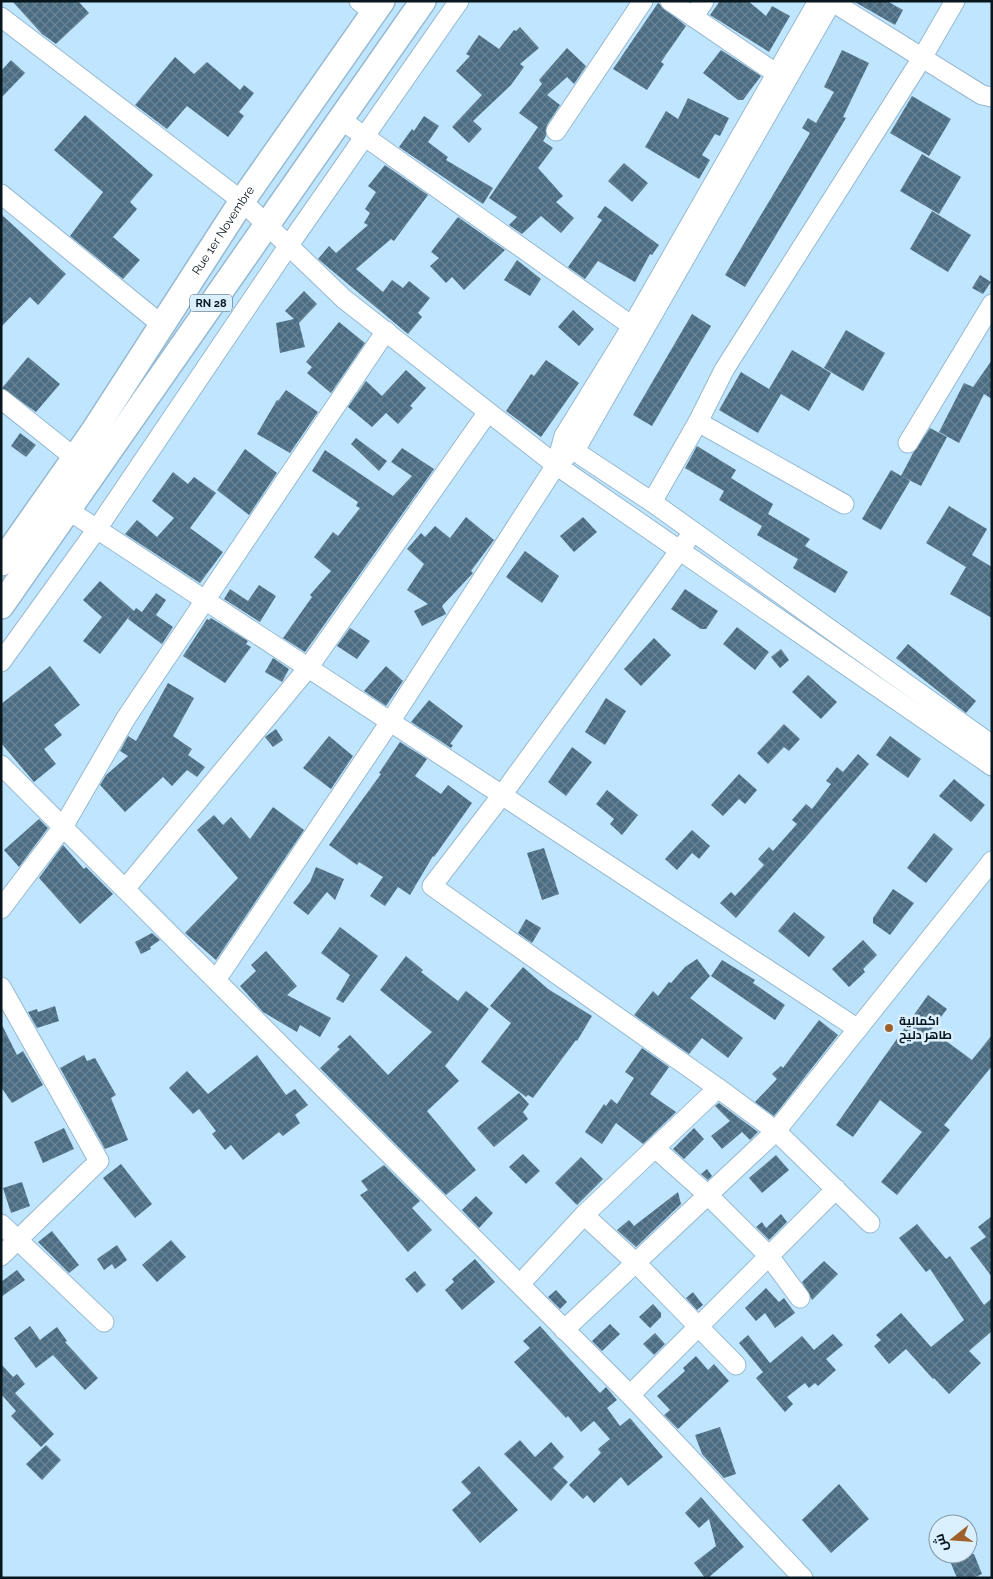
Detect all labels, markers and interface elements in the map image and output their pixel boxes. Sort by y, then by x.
street label: Rue 1er Novembre [189,183,257,277]
road number: RN 28 [190,294,232,312]
place label: اكمالية طاهر دليح [899,1014,952,1044]
marker: اكمالية طاهر دليح [883,1022,895,1034]
north arrow [928,1514,978,1564]
text: ش [930,1532,952,1554]

